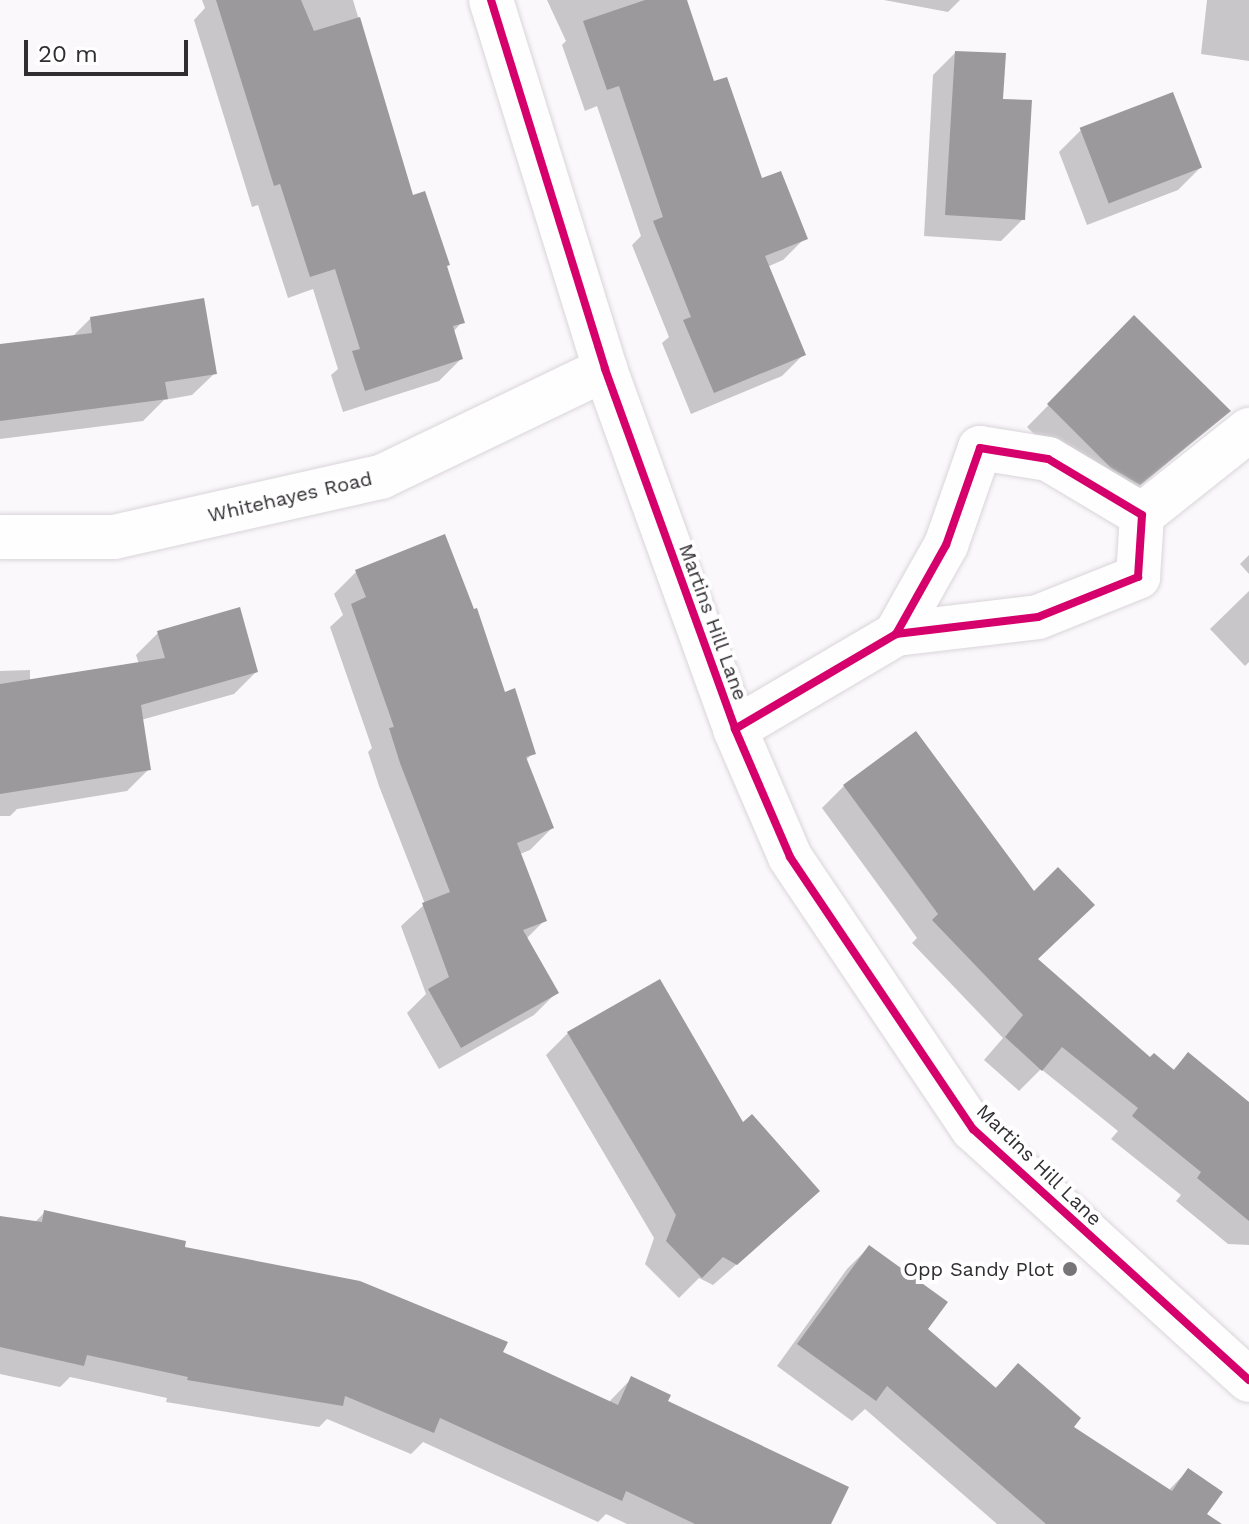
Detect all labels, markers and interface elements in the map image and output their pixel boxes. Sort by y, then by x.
scale bar [28,24,192,74]
text: 20 m [38,40,98,68]
street label: Whitehayes Road [205,466,375,528]
street label: Martins Hill Lane [673,540,753,704]
street label: Martins Hill Lane [971,1099,1107,1231]
place label: Opp Sandy Plot [903,1257,1054,1281]
marker: Opp Sandy Plot [1061,1260,1079,1278]

